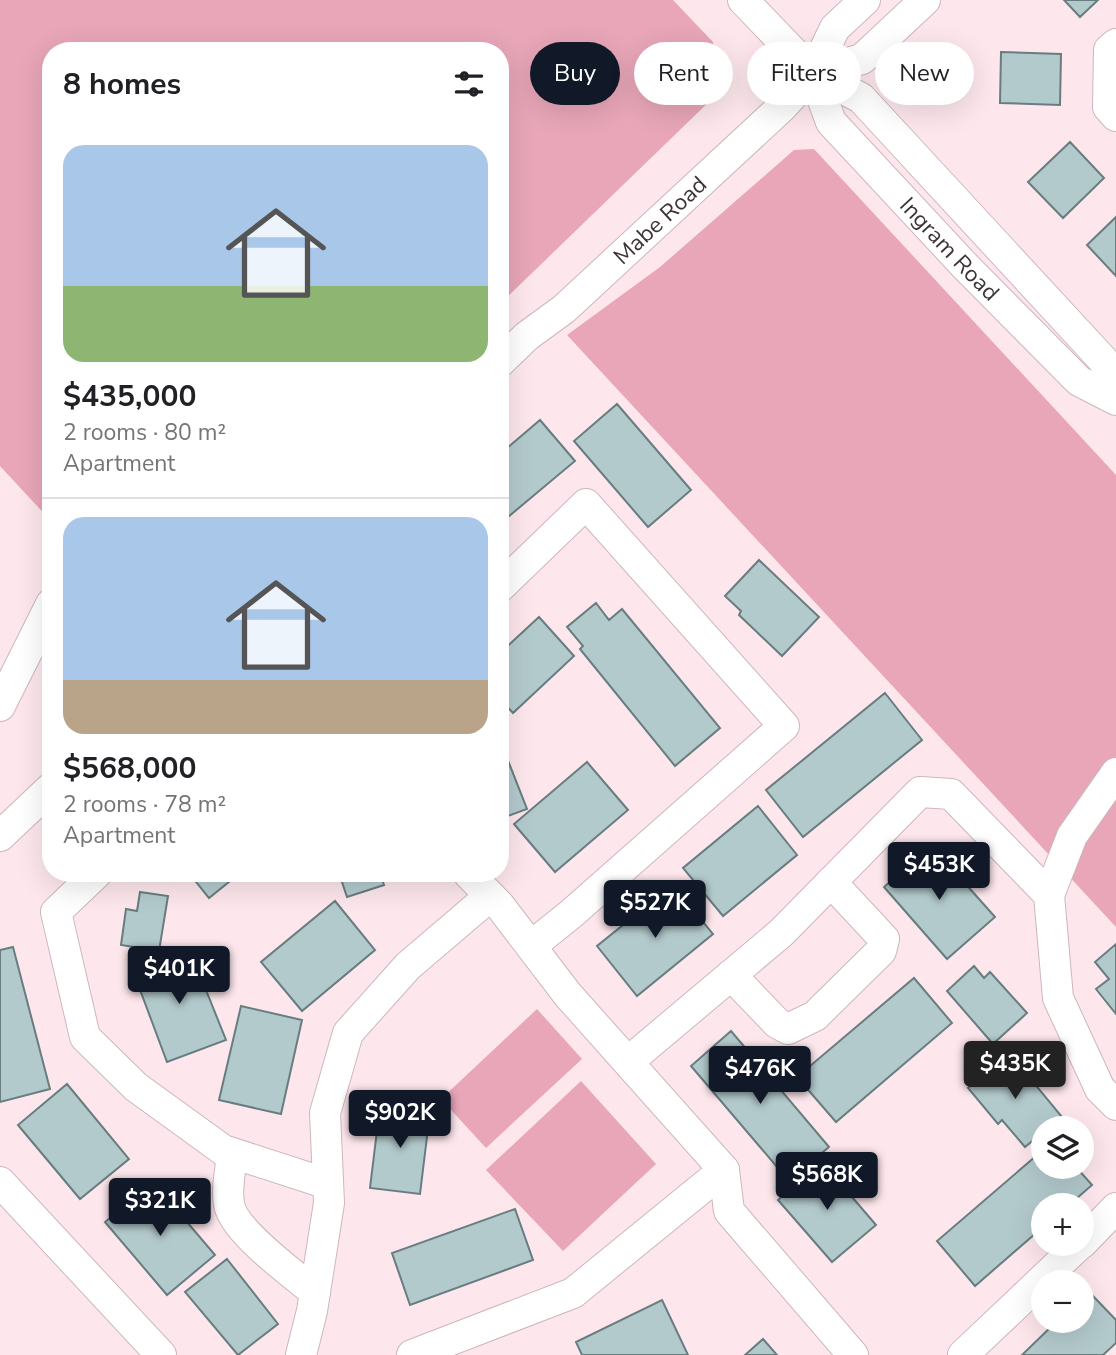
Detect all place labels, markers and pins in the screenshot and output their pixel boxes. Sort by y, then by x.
pin: $453K [890,842,988,902]
pin: $527K [606,880,704,940]
pin: $401K [130,946,228,1006]
pin: $435K [966,1042,1064,1101]
pin: $476K [711,1046,809,1106]
pin: $902K [351,1090,449,1150]
pin: $568K [778,1152,876,1212]
pin: $321K [111,1178,209,1238]

